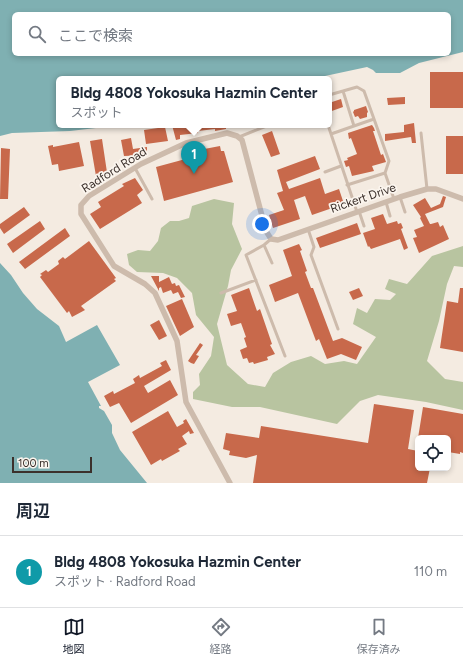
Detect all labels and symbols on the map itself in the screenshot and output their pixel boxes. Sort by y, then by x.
pin: 1 [181,141,207,174]
street label: Radford Road [79,145,149,195]
street label: Rickert Drive [328,180,398,216]
your location [252,214,272,234]
scale bar [12,455,92,474]

